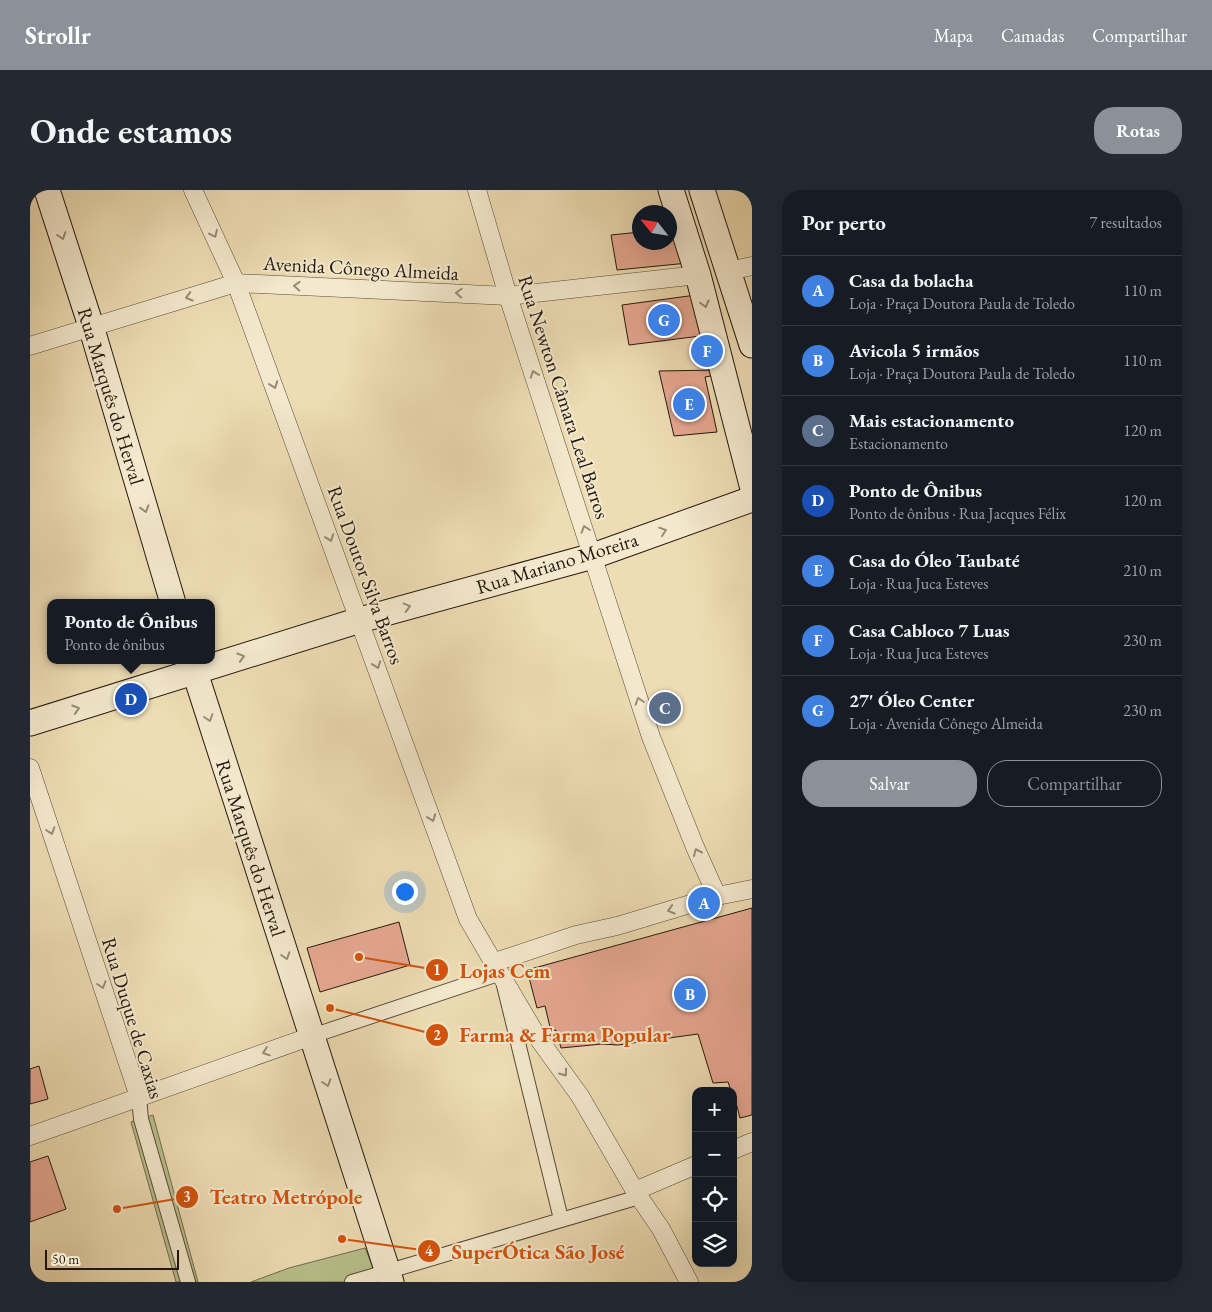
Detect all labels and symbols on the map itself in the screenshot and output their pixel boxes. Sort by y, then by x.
north arrow [632,205,677,250]
one-way arrow [207,229,218,238]
one-way arrow [57,232,67,240]
street label: Avenida Cônego Almeida [261,250,460,286]
street label: Rua Newton Câmara Leal Barros [512,272,616,522]
one-way arrow [293,281,300,291]
one-way arrow [455,288,463,299]
one-way arrow [186,291,194,301]
one-way arrow [699,299,710,308]
pin: G [648,301,680,339]
street label: Rua Marquês do Herval [72,304,150,488]
pin: F [691,332,723,370]
one-way arrow [530,371,540,379]
one-way arrow [268,380,278,389]
pin: E [673,385,705,423]
street label: Rua Doutor Silva Barros [322,482,410,668]
one-way arrow [140,504,150,513]
one-way arrow [580,525,590,534]
street label: Rua Mariano Moreira [473,526,641,600]
one-way arrow [659,527,667,537]
one-way arrow [324,533,334,541]
one-way arrow [403,602,411,612]
one-way arrow [236,653,244,663]
one-way arrow [371,661,381,669]
pin: D [115,680,147,718]
pin: C [649,689,681,727]
one-way arrow [635,697,645,705]
one-way arrow [72,704,80,714]
one-way arrow [203,713,213,722]
street label: Rua Marquês do Herval [210,756,292,940]
one-way arrow [426,813,436,822]
one-way arrow [45,827,55,835]
one-way arrow [693,848,703,857]
your location [392,879,418,905]
pin: A [688,884,720,922]
one-way arrow [667,905,676,915]
street label: Rua Duque de Caxias [96,934,170,1102]
one-way arrow [280,951,290,960]
callout: Lojas Cem [424,952,561,988]
text: Lojas Cem [459,957,551,984]
text: 1 [433,960,441,979]
pin: B [674,975,706,1013]
one-way arrow [96,981,106,989]
callout: Farma & Farma Popular [424,1017,681,1053]
text: Farma & Farma Popular [459,1021,671,1048]
text: 2 [433,1025,441,1044]
one-way arrow [262,1046,271,1056]
one-way arrow [558,1068,567,1077]
one-way arrow [321,1078,331,1086]
callout: Teatro Metrópole [175,1179,373,1215]
text: Teatro Metrópole [209,1183,363,1210]
text: 3 [183,1187,191,1206]
callout: SuperÓtica São José [417,1233,635,1269]
text: SuperÓtica São José [452,1238,625,1265]
text: 4 [425,1241,434,1260]
scale bar [45,1247,179,1270]

